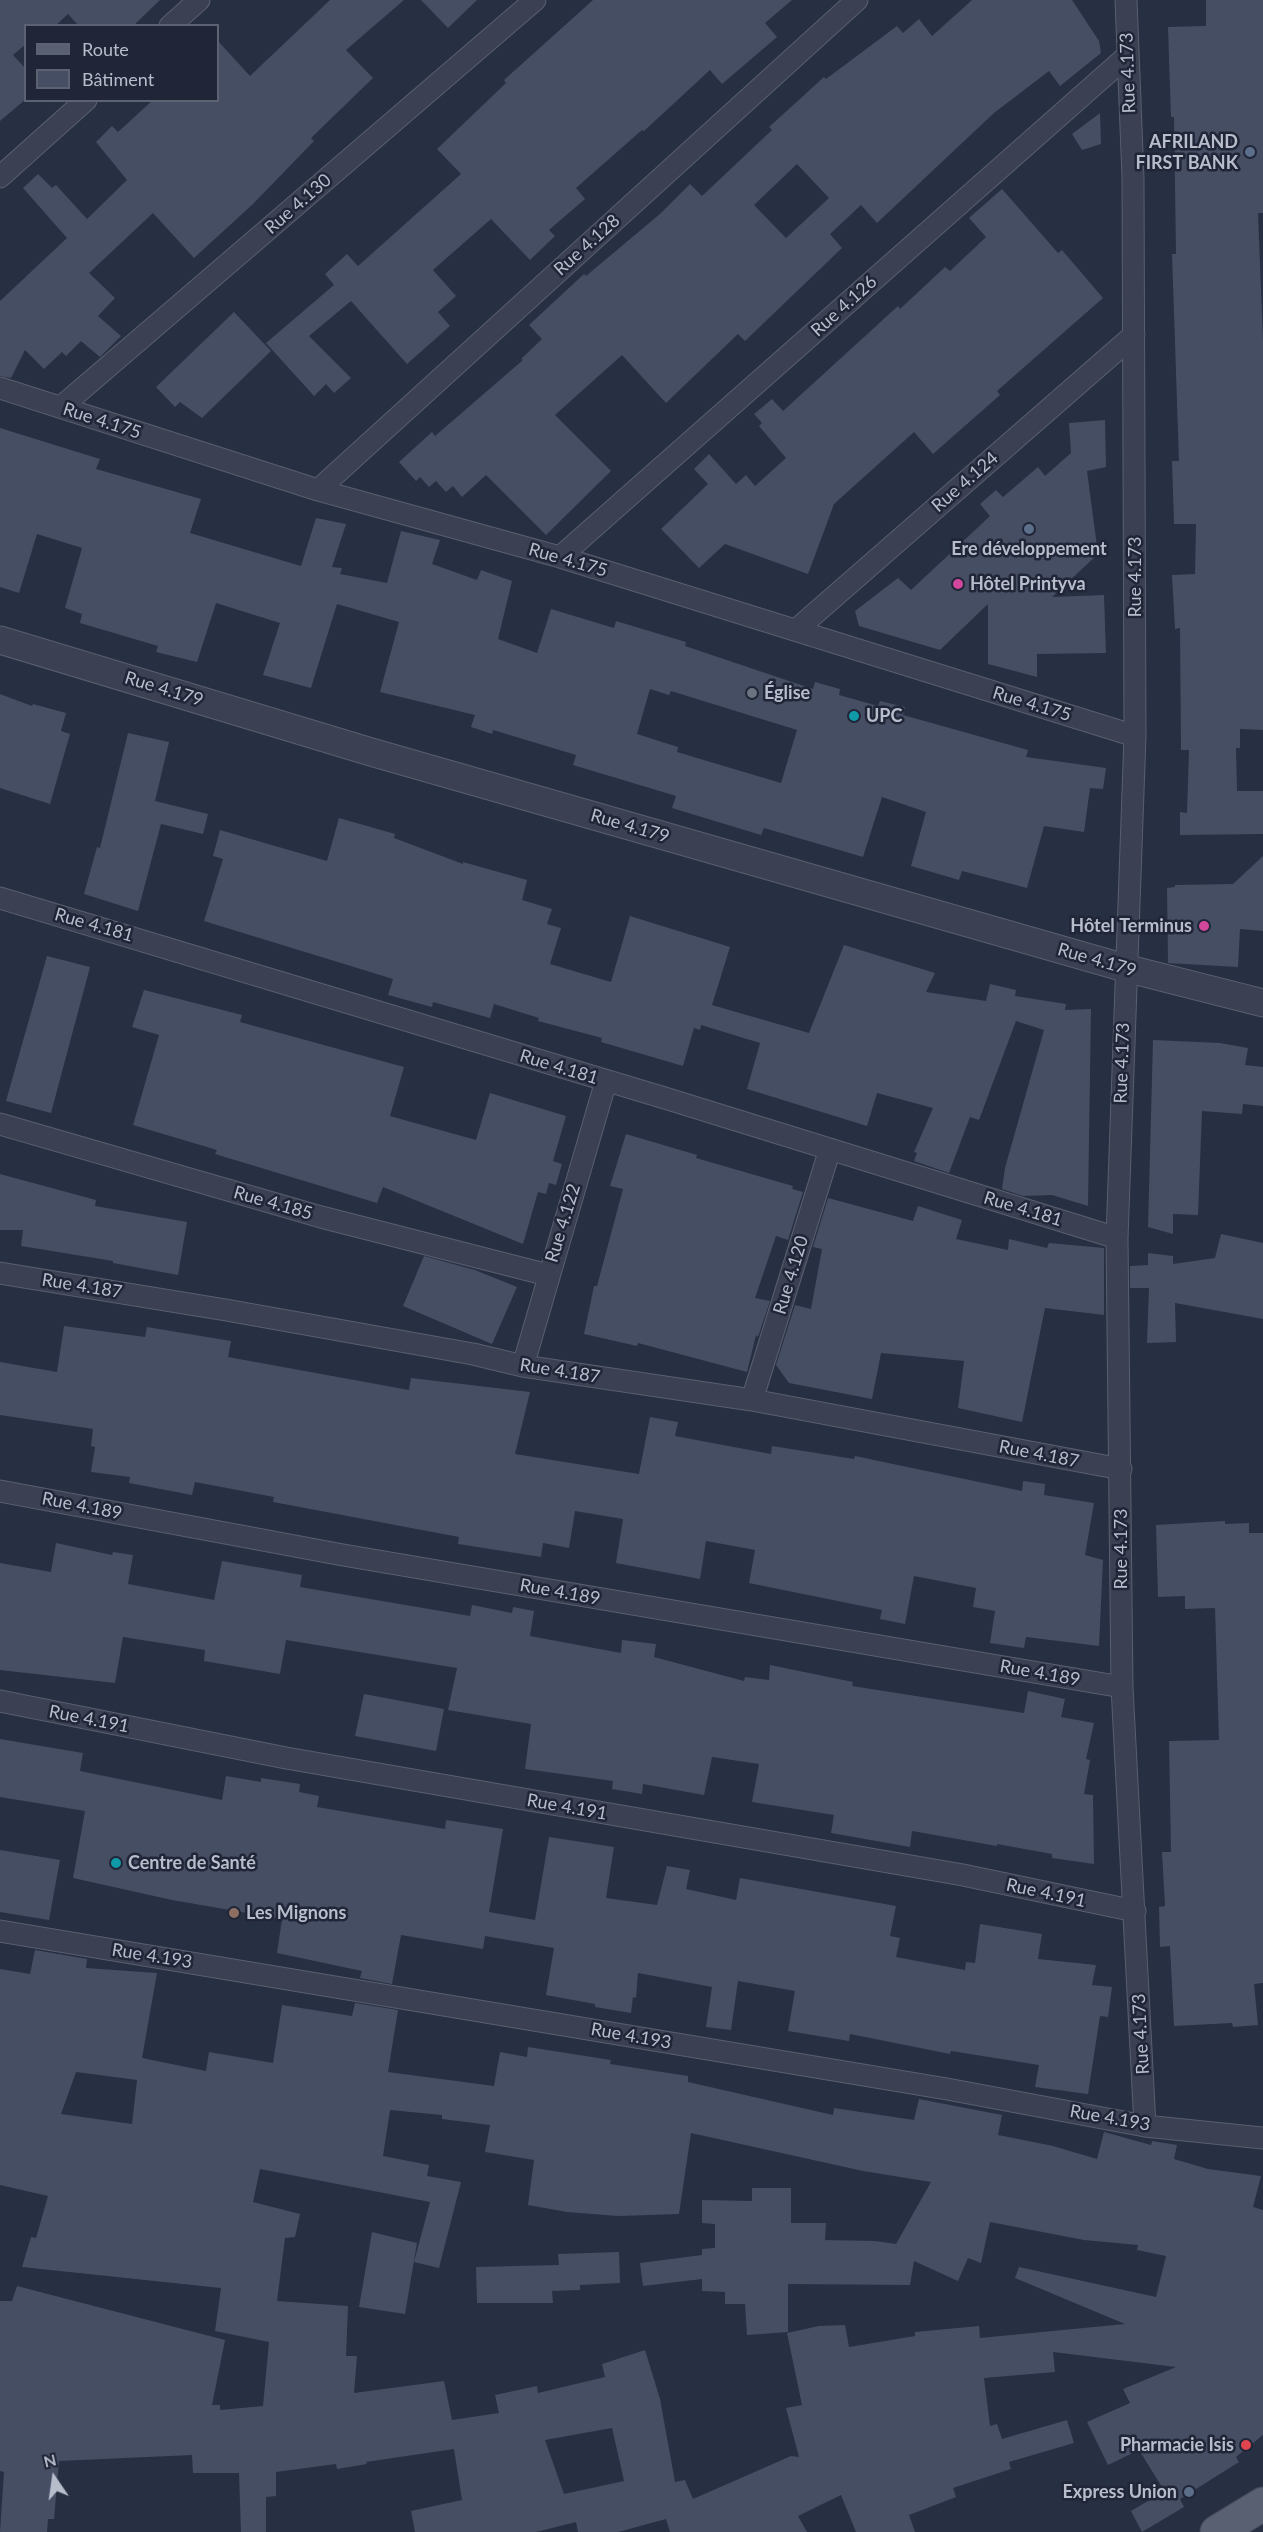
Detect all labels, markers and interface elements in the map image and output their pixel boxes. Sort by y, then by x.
legend [24,24,219,102]
street label: Rue 4.173 [1116,32,1140,114]
text: Route [82,38,129,60]
text: Bâtiment [82,68,154,90]
place label: AFRILAND FIRST BANK [1135,131,1238,174]
marker: AFRILAND FIRST BANK [1243,145,1257,159]
street label: Rue 4.130 [260,169,336,239]
street label: Rue 4.128 [550,210,624,280]
street label: Rue 4.126 [807,271,881,341]
street label: Rue 4.175 [60,398,144,444]
street label: Rue 4.124 [927,447,1003,517]
marker: Ere développement [1022,522,1036,536]
street label: Rue 4.173 [1124,536,1146,618]
street label: Rue 4.175 [526,538,610,582]
place label: Ere développement [951,538,1107,560]
place label: Hôtel Printyva [970,573,1086,595]
marker: Hôtel Printyva [951,577,965,591]
street label: Rue 4.179 [122,667,206,711]
place label: Église [764,682,810,704]
street label: Rue 4.175 [990,682,1074,726]
marker: Église [745,686,759,700]
place label: UPC [866,705,902,727]
marker: UPC [847,709,861,723]
street label: Rue 4.179 [588,804,672,848]
street label: Rue 4.181 [52,903,136,947]
place label: Hôtel Terminus [1070,915,1192,937]
marker: Hôtel Terminus [1197,919,1211,933]
street label: Rue 4.179 [1055,938,1139,982]
street label: Rue 4.173 [1110,1022,1134,1104]
street label: Rue 4.181 [517,1045,601,1089]
street label: Rue 4.185 [231,1181,315,1225]
street label: Rue 4.122 [541,1181,585,1265]
street label: Rue 4.181 [981,1187,1065,1231]
street label: Rue 4.120 [769,1233,813,1317]
street label: Rue 4.187 [40,1269,124,1303]
street label: Rue 4.187 [518,1354,602,1388]
street label: Rue 4.187 [997,1436,1081,1472]
street label: Rue 4.189 [40,1488,124,1524]
street label: Rue 4.173 [1110,1508,1132,1590]
street label: Rue 4.189 [518,1574,602,1610]
street label: Rue 4.189 [998,1655,1082,1691]
street label: Rue 4.191 [47,1701,131,1737]
street label: Rue 4.191 [525,1789,609,1825]
place label: Centre de Santé [128,1852,256,1874]
marker: Centre de Santé [109,1856,123,1870]
street label: Rue 4.191 [1004,1874,1088,1912]
place label: Les Mignons [246,1902,346,1924]
marker: Les Mignons [227,1906,241,1920]
street label: Rue 4.193 [110,1939,194,1973]
street label: Rue 4.173 [1128,1993,1154,2075]
street label: Rue 4.193 [589,2018,673,2054]
street label: Rue 4.193 [1068,2100,1152,2136]
place label: Pharmacie Isis [1120,2434,1234,2456]
marker: Pharmacie Isis [1239,2438,1253,2452]
north arrow [24,2448,84,2508]
text: N [42,2449,58,2471]
place label: Express Union [1062,2481,1177,2503]
marker: Express Union [1182,2485,1196,2499]

